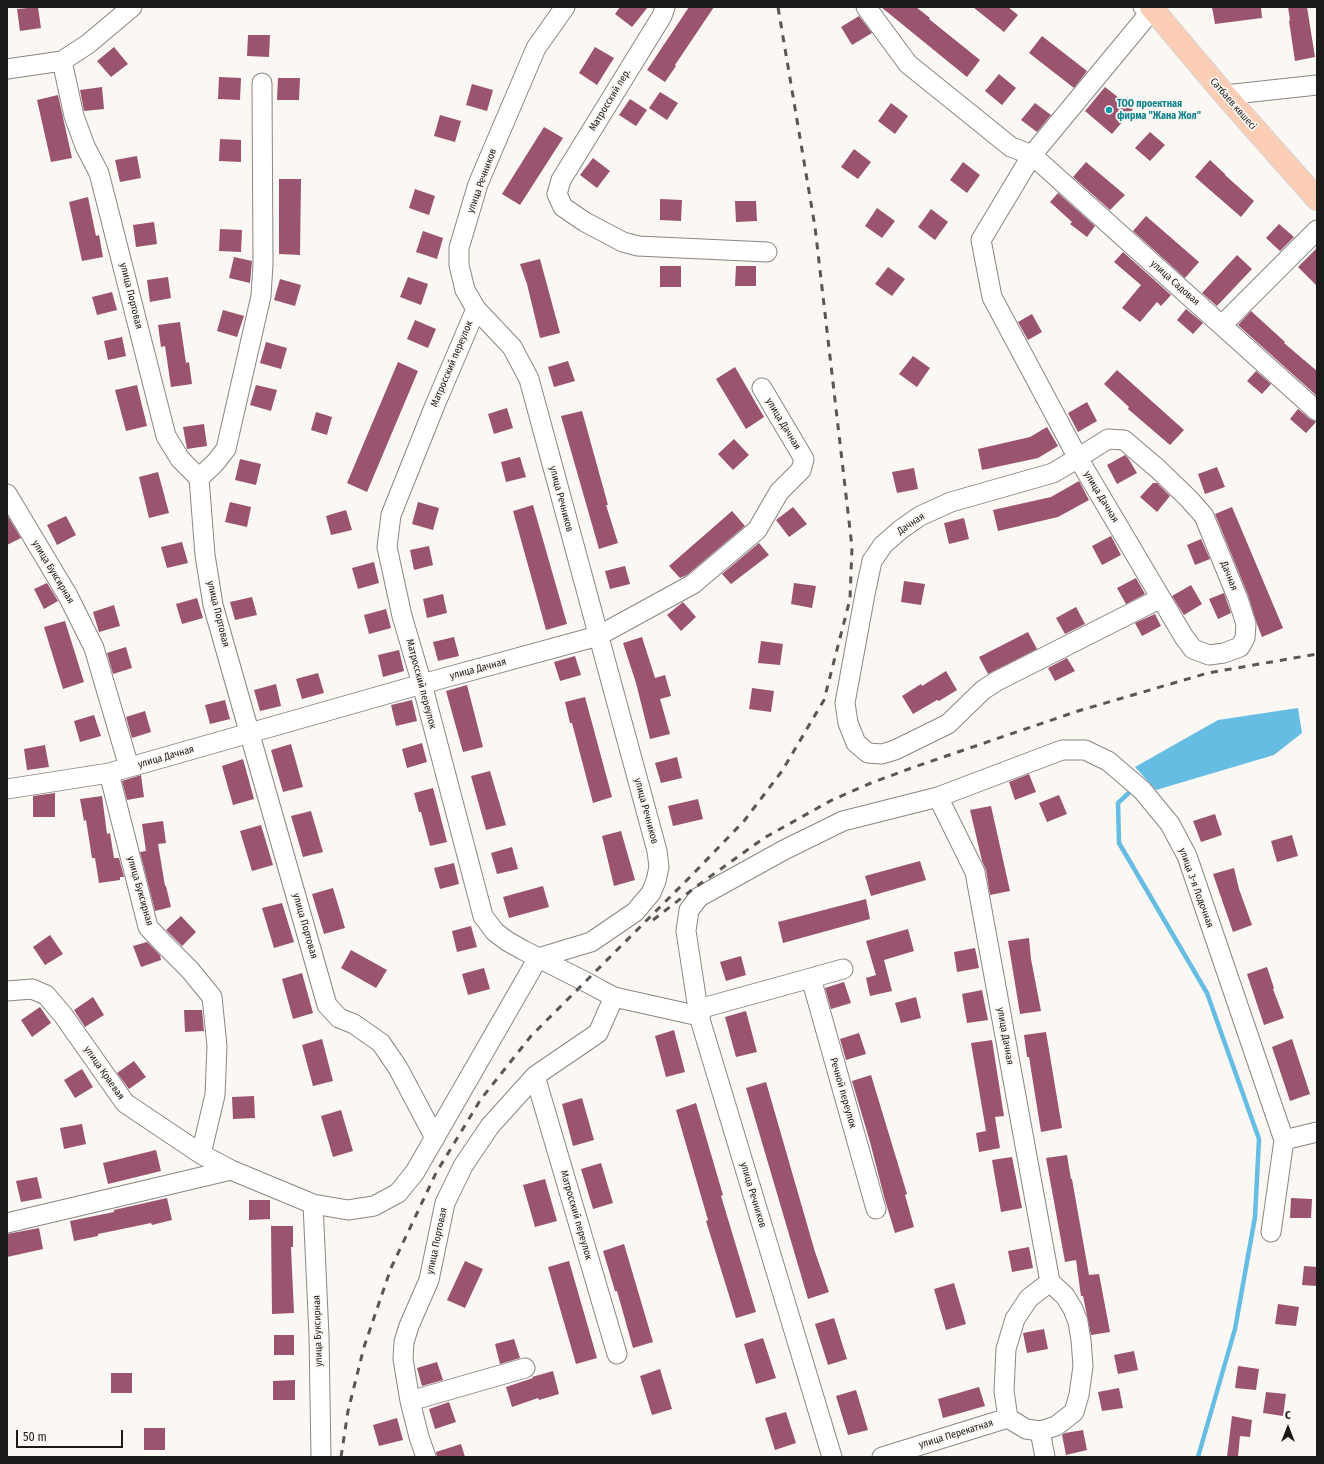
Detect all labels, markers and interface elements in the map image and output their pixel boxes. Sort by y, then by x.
street label: Матросский пер. [587,67,633,133]
street label: Сәтбаев көшесі [1207,76,1259,132]
place label: ТОО проектная фирма "Жана Жол" [1117,98,1201,122]
marker: ТОО проектная фирма "Жана Жол" [1104,105,1114,115]
street label: улица Речников [465,147,499,215]
street label: улица Садовая [1148,258,1202,308]
street label: улица Портовая [117,262,145,330]
street label: Матросский переулок [428,319,476,409]
street label: улица Дачная [763,396,803,452]
street label: улица Речников [546,465,576,533]
street label: улица Дачная [1081,469,1121,525]
street label: Дачная [895,510,927,538]
street label: улица Буксирная [29,538,77,606]
street label: Дачная [1218,560,1240,592]
street label: улица Портовая [204,580,232,648]
street label: Матросский переулок [403,638,439,730]
street label: улица Дачная [448,656,508,682]
street label: улица Дачная [136,743,196,771]
street label: улица Речников [631,777,661,845]
street label: улица 3-я Лодочная [1176,846,1216,930]
street label: улица Буксирная [124,855,156,927]
street label: улица Портовая [290,892,320,960]
street label: улица Дачная [994,1006,1016,1066]
street label: улица Краевая [81,1044,127,1102]
street label: Речной переулок [827,1056,859,1130]
street label: улица Речников [737,1161,769,1229]
street label: Матросский переулок [557,1169,595,1261]
street label: улица Портовая [424,1207,450,1275]
street label: улица Буксирная [311,1295,325,1367]
north arrow [1268,1408,1308,1448]
text: С [1285,1409,1291,1422]
street label: улица Перекатная [917,1417,995,1451]
scale bar [18,1422,125,1448]
text: 50 m [23,1430,47,1444]

